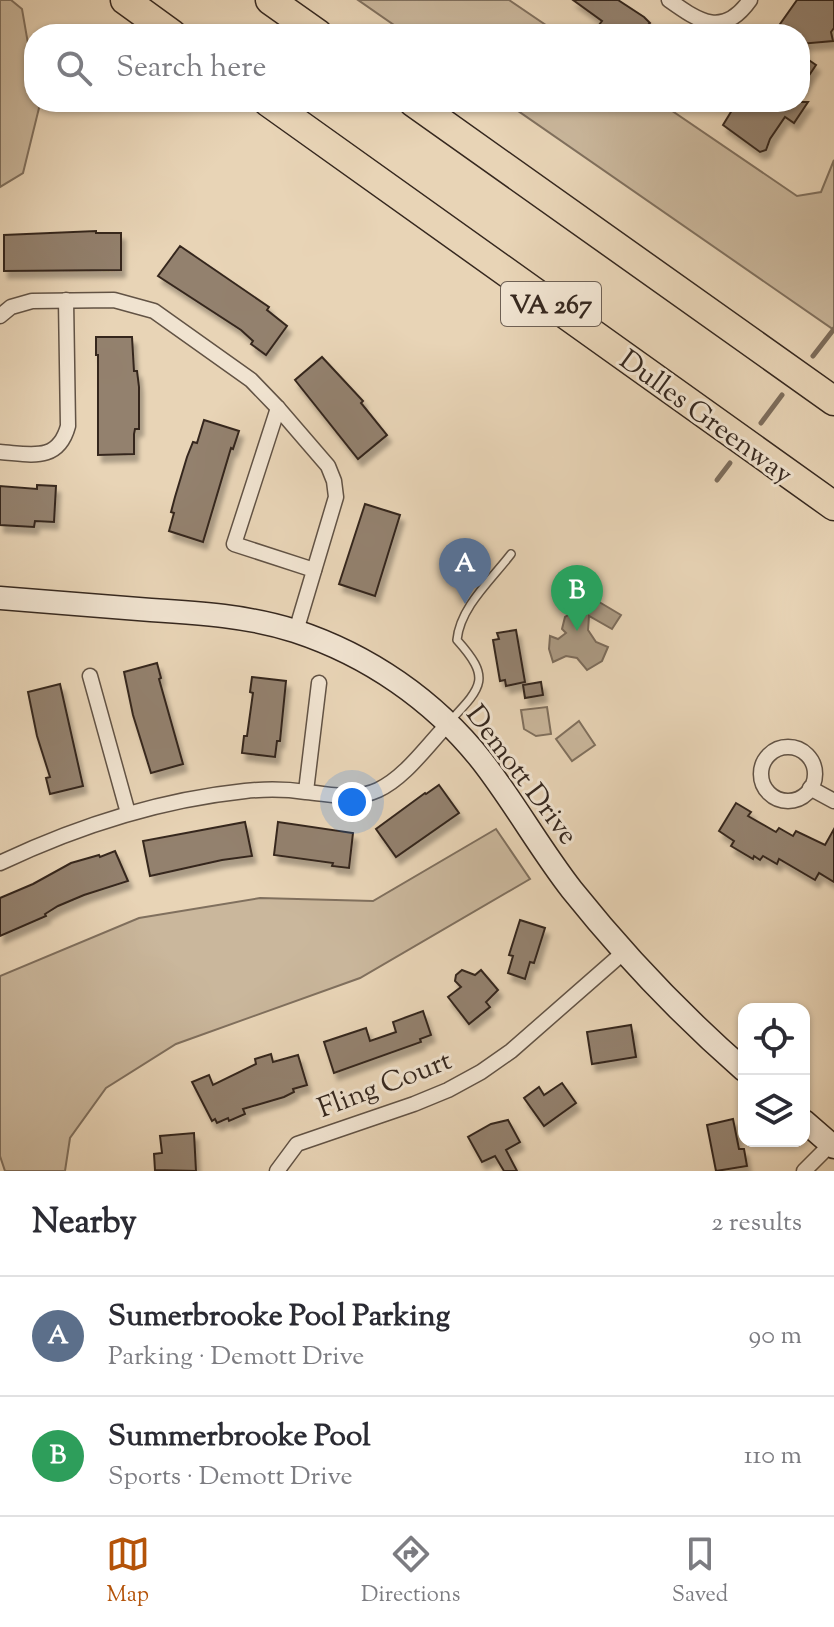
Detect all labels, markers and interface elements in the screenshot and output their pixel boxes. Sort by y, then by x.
search box [24,24,810,112]
icon: search [52,46,96,90]
text: Search here [116,47,266,90]
road number: VA 267 [501,282,601,326]
street label: Dulles Greenway [610,342,800,495]
pin: A [439,538,491,604]
pin: B [551,565,603,631]
street label: Demott Drive [455,698,586,854]
your location [332,782,372,822]
map controls [738,1003,810,1147]
button: locate [738,1003,810,1075]
street label: Fling Court [312,1042,458,1130]
button: layers [738,1075,810,1147]
text: Nearby [32,1199,137,1248]
text: 2 results [711,1205,802,1242]
text: Sumerbrooke Pool Parking [108,1296,450,1339]
text: A [47,1318,69,1355]
text: 90 m [749,1318,802,1355]
text: Parking · Demott Drive [108,1339,364,1376]
text: Summerbrooke Pool [108,1416,371,1459]
text: B [50,1438,66,1475]
text: 110 m [744,1438,802,1475]
text: Sports · Demott Drive [108,1459,353,1496]
tab: Map [106,1532,150,1612]
tab: Directions [361,1532,460,1612]
tab: Saved [672,1532,728,1612]

